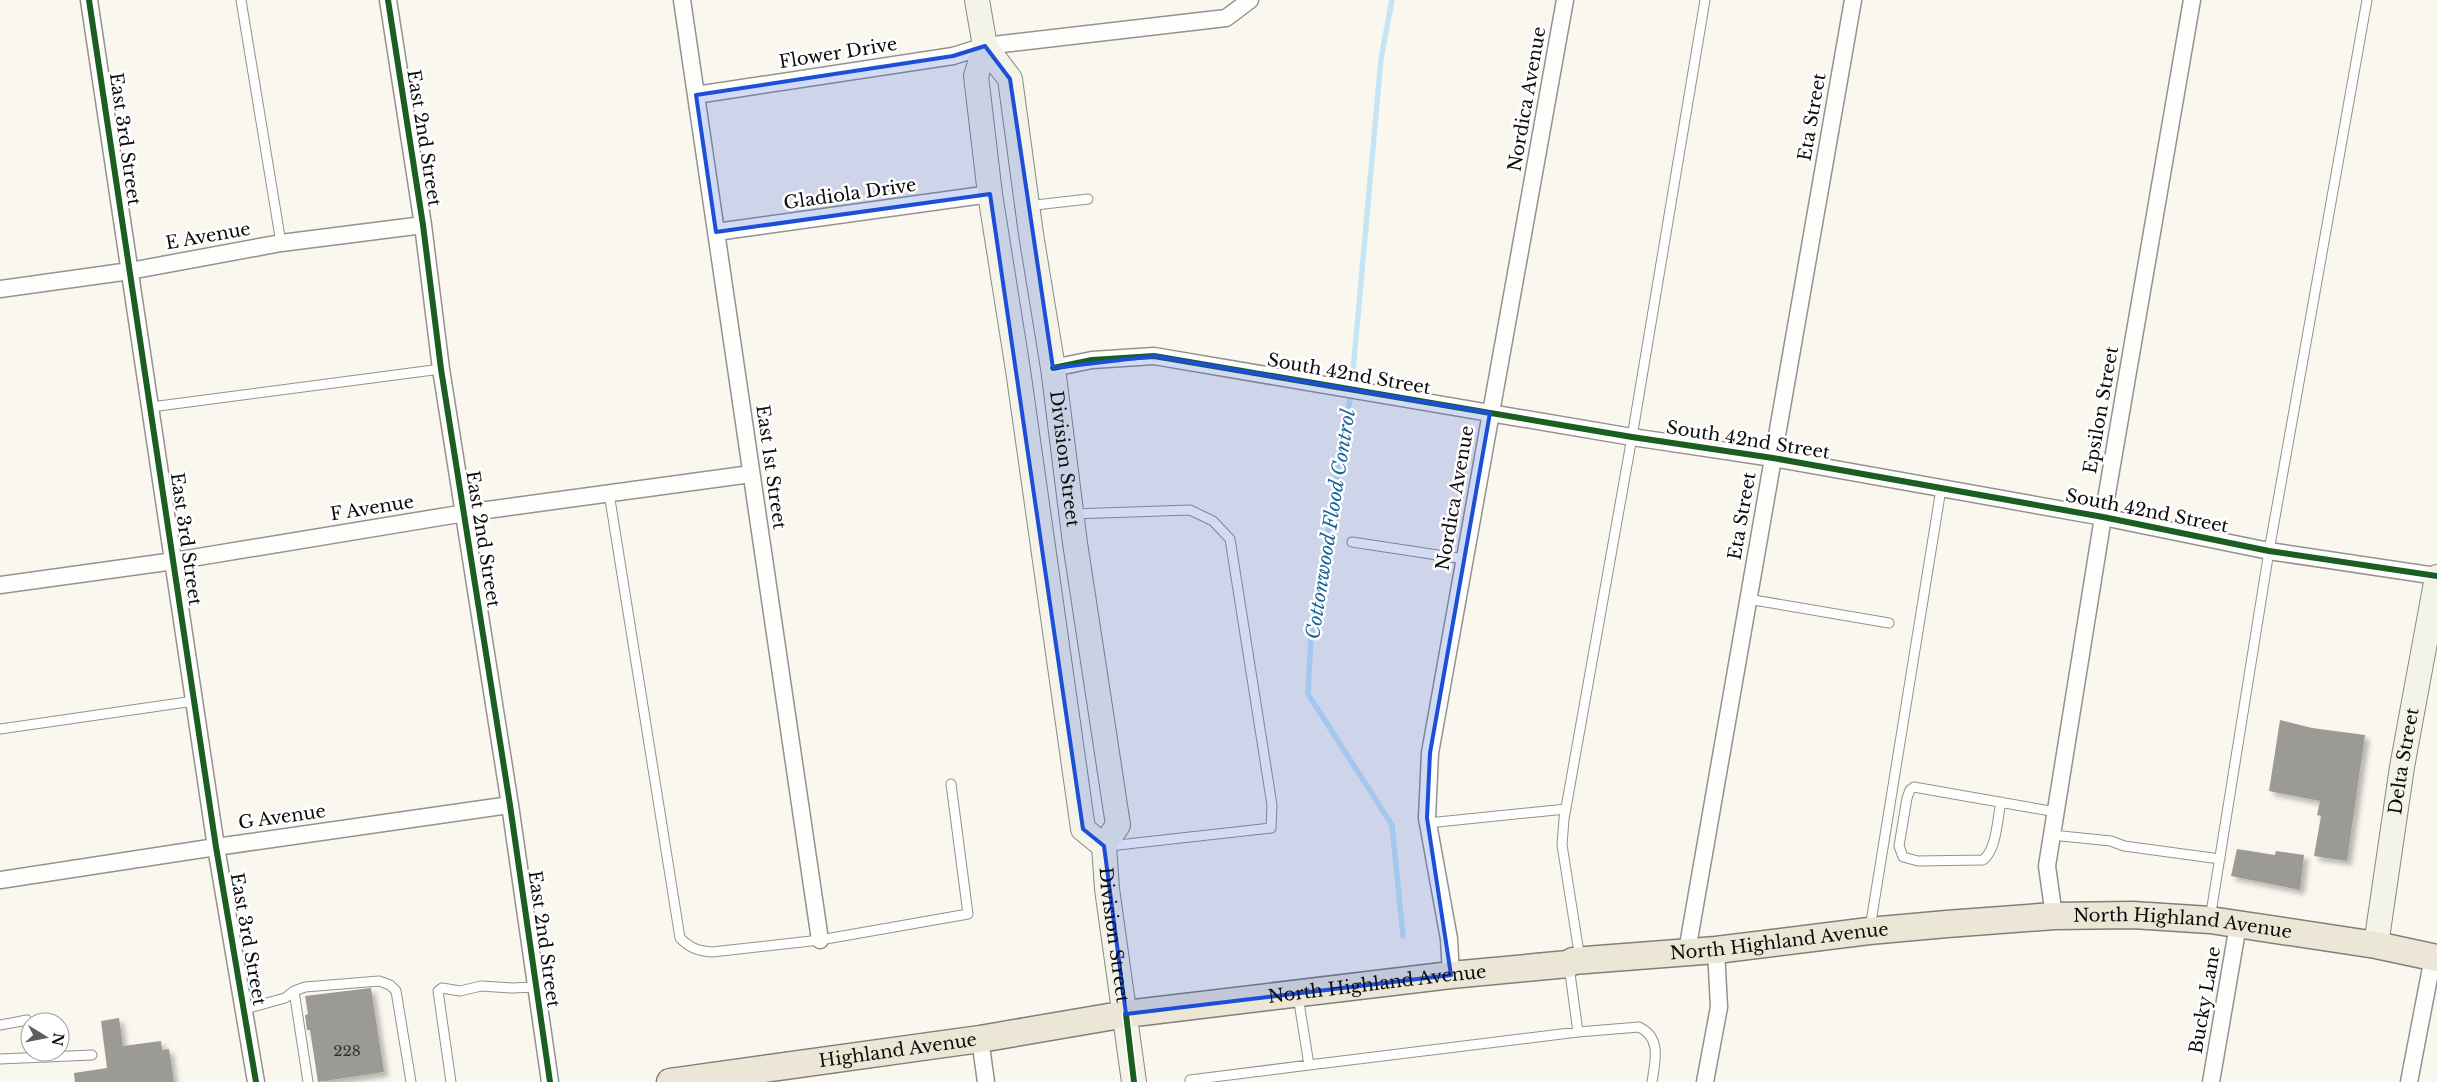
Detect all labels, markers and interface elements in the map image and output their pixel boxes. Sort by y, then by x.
street label: Nordica Avenue [1503,25,1551,173]
street label: Flower Drive [777,33,899,73]
street label: East 2nd Street [402,68,446,208]
street label: East 3rd Street [105,71,145,207]
street label: Eta Street [1793,71,1831,163]
street label: Gladiola Drive [782,174,918,214]
street label: E Avenue [164,218,252,254]
street label: Epsilon Street [2079,344,2123,475]
street label: South 42nd Street [1266,349,1432,399]
street label: Division Street [1045,389,1084,528]
street label: East 1st Street [751,403,791,531]
water label: Cottonwood Flood Control [1301,407,1360,641]
street label: South 42nd Street [1665,416,1832,464]
street label: Nordica Avenue [1431,424,1479,572]
street label: East 2nd Street [461,469,505,609]
street label: Eta Street [1723,470,1761,562]
street label: East 3rd Street [166,471,206,607]
street label: South 42nd Street [2064,484,2230,538]
street label: F Avenue [329,491,415,525]
street label: Delta Street [2384,706,2424,816]
street label: G Avenue [237,800,327,834]
street label: Division Street [1094,866,1134,1005]
street label: East 2nd Street [523,869,565,1009]
street label: East 3rd Street [226,871,271,1007]
street label: North Highland Avenue [2073,904,2294,943]
street label: North Highland Avenue [1669,918,1889,965]
street label: Bucky Lane [2185,945,2225,1055]
street label: North Highland Avenue [1267,961,1487,1008]
north arrow [20,1012,70,1062]
street label: Highland Avenue [817,1029,978,1072]
text: N [48,1031,68,1047]
house number: 228 [333,1041,361,1060]

